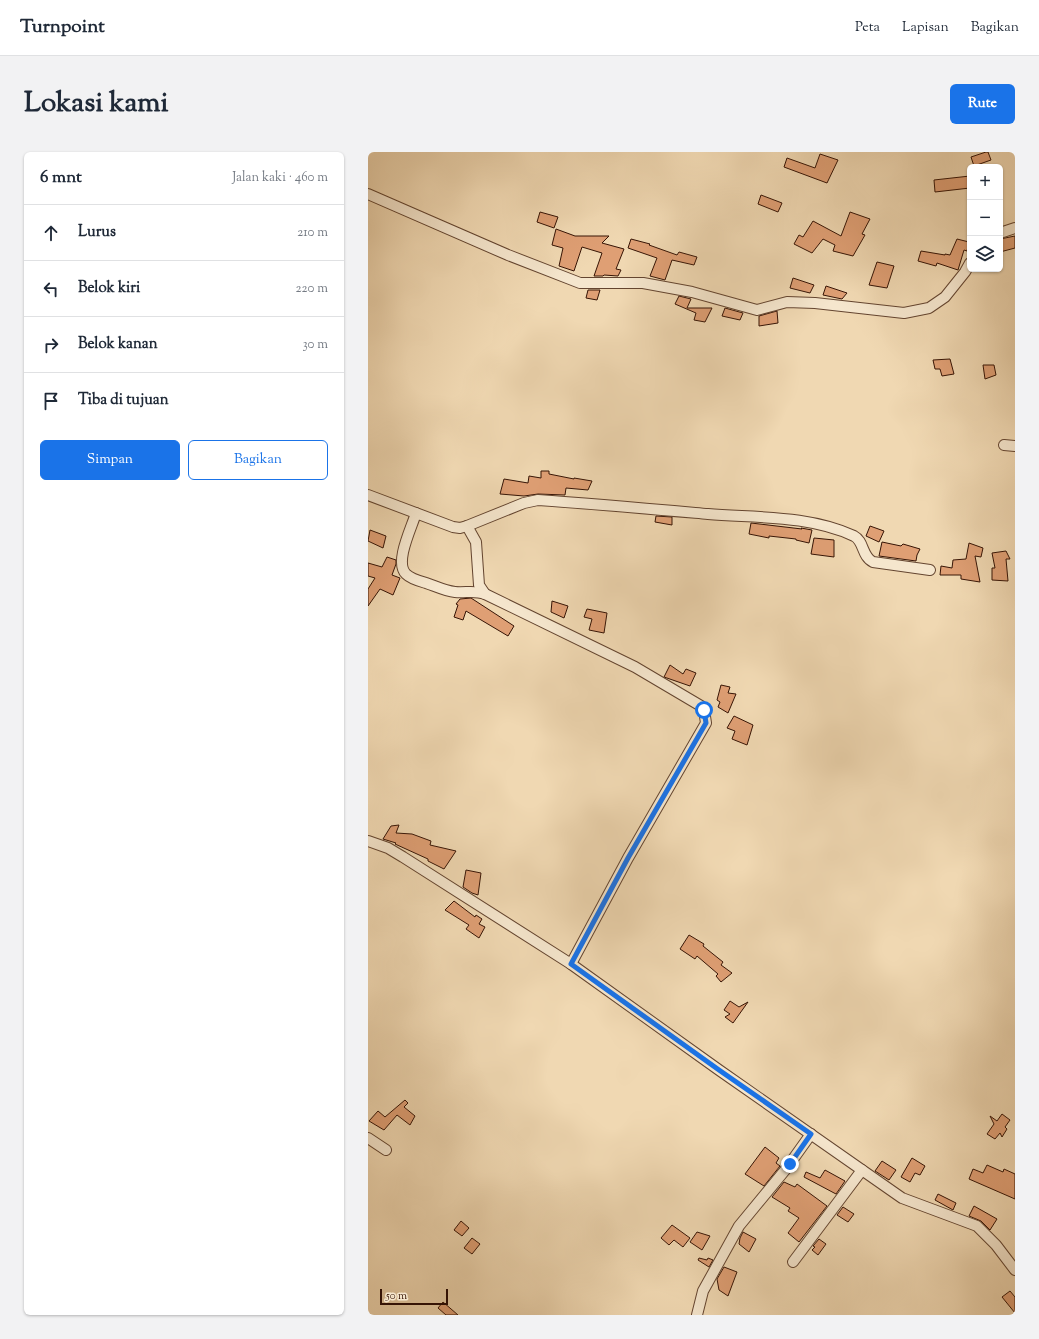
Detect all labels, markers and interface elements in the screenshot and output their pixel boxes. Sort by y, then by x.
text: Turnpoint [20,14,105,41]
text: Peta [855,18,880,38]
text: Lapisan [902,18,949,38]
text: Bagikan [971,18,1019,38]
text: Lokasi kami [24,84,168,124]
button: Rute [950,84,1015,124]
map controls [967,164,1003,272]
button: + [967,164,1003,200]
text: 6 mnt [40,166,82,190]
text: Jalan kaki · 460 m [232,169,328,187]
button: − [967,200,1003,236]
icon: ahead [40,222,62,244]
text: Lurus [78,222,116,243]
text: 210 m [297,224,328,242]
button: layers [967,236,1003,272]
icon: left [40,278,62,300]
text: Belok kiri [78,278,140,299]
text: 220 m [295,280,328,298]
icon: right [40,334,62,356]
text: Belok kanan [78,334,158,355]
text: 30 m [302,336,328,354]
icon: arrive [40,390,62,412]
text: Tiba di tujuan [78,390,169,411]
button: Simpan [40,440,180,480]
button: Bagikan [188,440,328,480]
route start [695,701,713,719]
route end [781,1155,799,1173]
scale bar [380,1287,448,1306]
text: 50 m [386,1288,407,1304]

